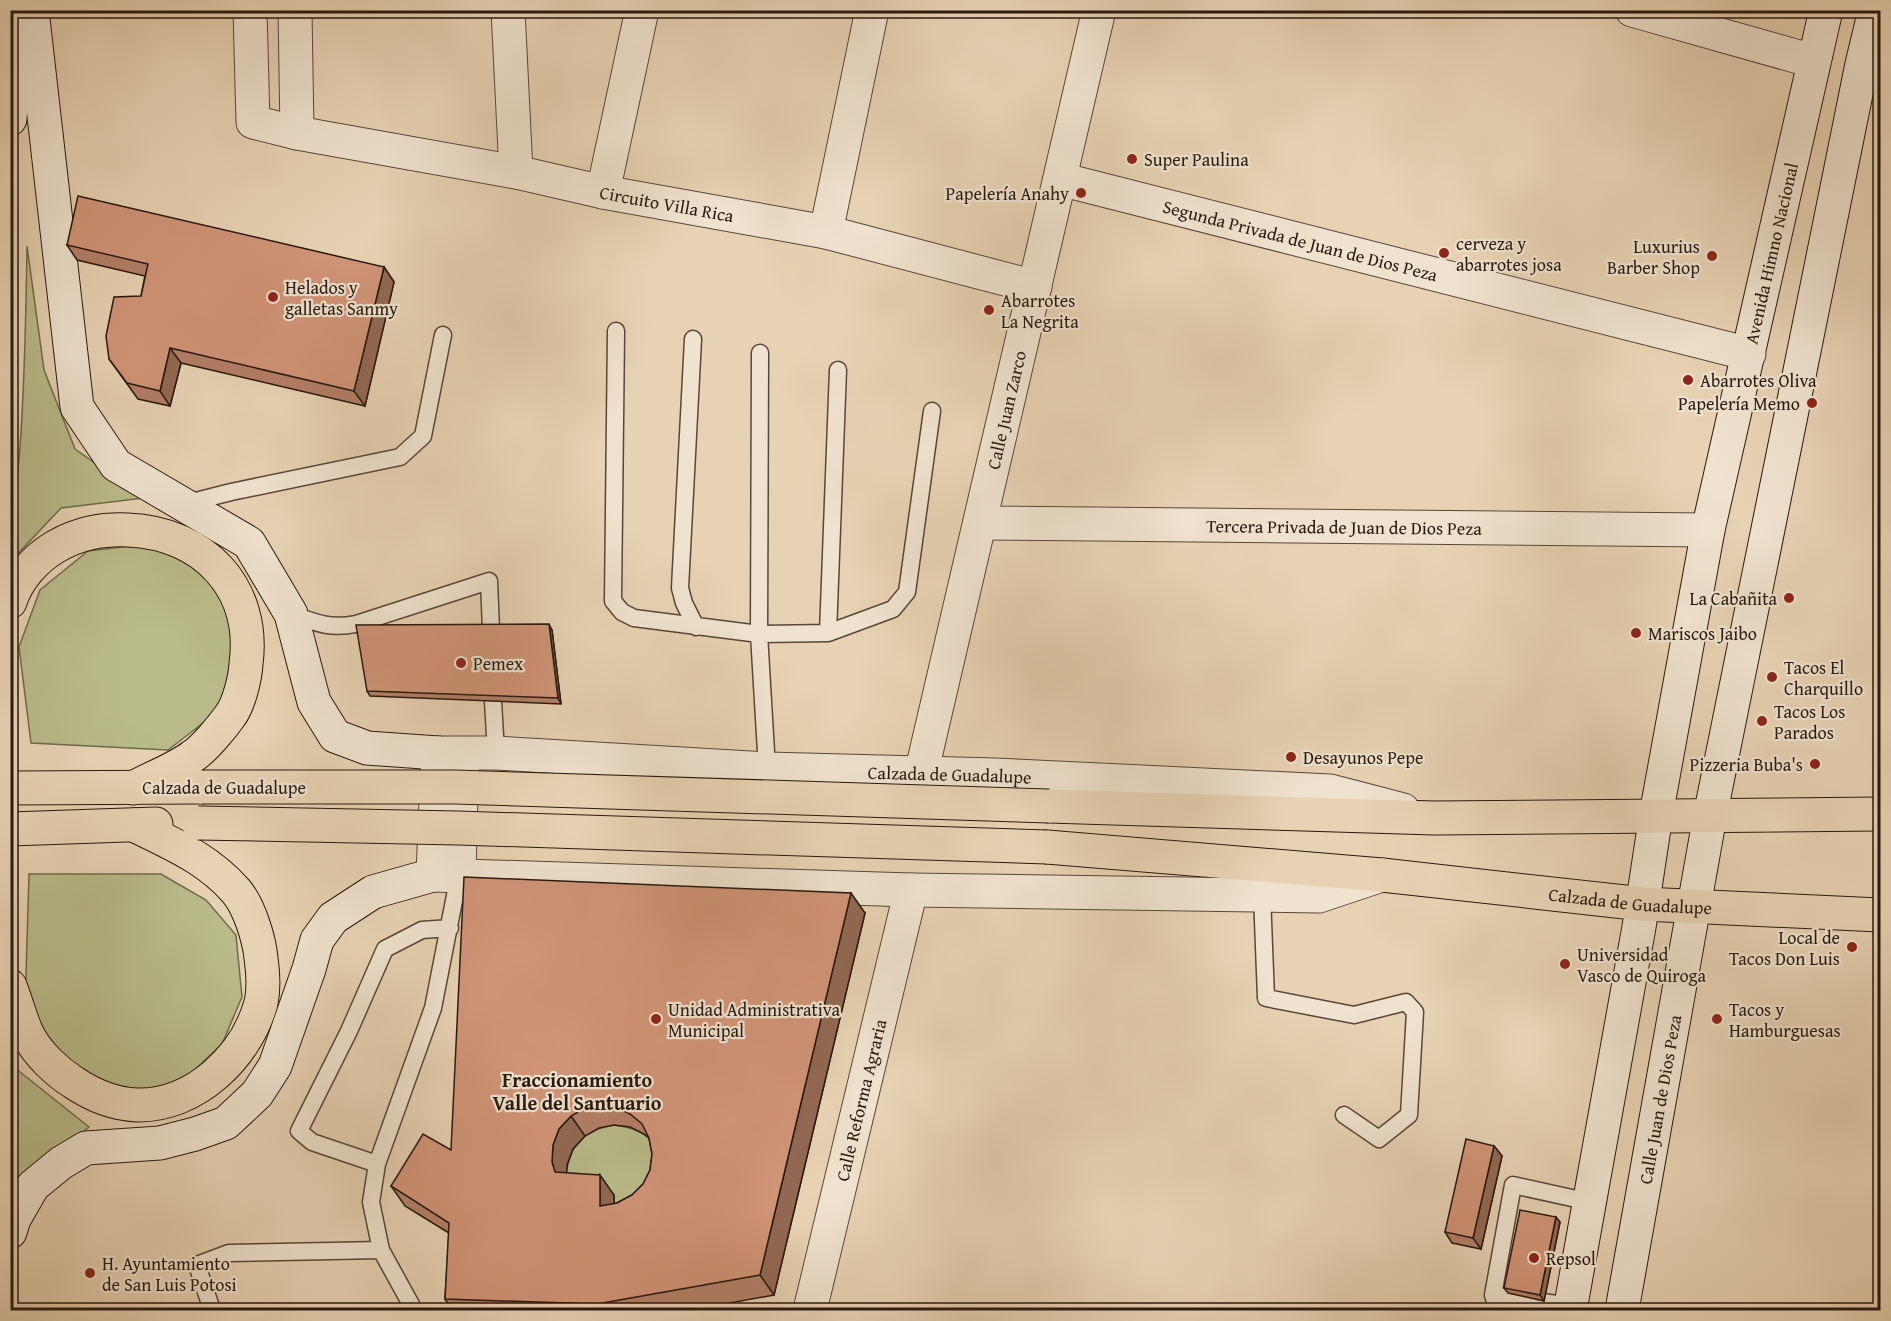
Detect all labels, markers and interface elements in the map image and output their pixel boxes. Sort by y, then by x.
place label: Super Paulina [1144,146,1249,173]
marker: Super Paulina [1125,152,1139,166]
street label: Avenida Himno Nacional [1737,160,1805,347]
street label: Circuito Villa Rica [598,178,737,229]
place label: Papelería Anahy [946,180,1069,207]
marker: Papelería Anahy [1074,186,1088,200]
street label: Segunda Privada de Juan de Dios Peza [1160,192,1441,288]
place label: cerveza y abarrotes josa [1456,230,1562,278]
place label: Luxurius Barber Shop [1607,233,1700,281]
marker: cerveza y abarrotes josa [1437,246,1451,260]
marker: Luxurius Barber Shop [1705,249,1719,263]
place label: Helados y galletas Sanmy [285,274,398,322]
place label: Abarrotes La Negrita [1001,287,1079,335]
marker: Helados y galletas Sanmy [266,290,280,304]
marker: Abarrotes La Negrita [982,303,996,317]
street label: Calle Juan Zarco [979,348,1033,472]
place label: Abarrotes Oliva [1700,367,1817,394]
marker: Abarrotes Oliva [1681,373,1695,387]
place label: Papelería Memo [1678,390,1800,417]
marker: Papelería Memo [1805,396,1819,410]
street label: Tercera Privada de Juan de Dios Peza [1206,512,1482,541]
place label: La Cabañita [1690,585,1777,612]
marker: La Cabañita [1782,591,1796,605]
place label: Mariscos Jaibo [1648,620,1757,647]
marker: Mariscos Jaibo [1629,626,1643,640]
place label: Pemex [473,650,524,677]
place label: Tacos El Charquillo [1784,654,1863,702]
marker: Pemex [454,656,468,670]
marker: Tacos El Charquillo [1765,670,1779,684]
place label: Tacos Los Parados [1774,698,1845,746]
marker: Tacos Los Parados [1755,714,1769,728]
place label: Desayunos Pepe [1303,744,1423,771]
marker: Desayunos Pepe [1284,750,1298,764]
place label: Pizzeria Buba's [1690,751,1803,778]
marker: Pizzeria Buba's [1808,757,1822,771]
street label: Calzada de Guadalupe [867,758,1032,790]
street label: Calzada de Guadalupe [142,774,306,801]
street label: Calzada de Guadalupe [1547,880,1713,921]
place label: Local de Tacos Don Luis [1729,924,1840,972]
marker: Local de Tacos Don Luis [1845,940,1859,954]
place label: Universidad Vasco de Quiroga [1577,941,1707,989]
marker: Universidad Vasco de Quiroga [1558,957,1572,971]
place label: Unidad Administrativa Municipal [668,996,840,1044]
place label: Tacos y Hamburguesas [1729,996,1841,1044]
marker: Unidad Administrativa Municipal [649,1012,663,1026]
street label: Calle Juan de Dios Peza [1631,1012,1688,1186]
marker: Tacos y Hamburguesas [1710,1012,1724,1026]
street label: Calle Reforma Agraria [828,1016,893,1184]
district label: Fraccionamiento Valle del Santuario [493,1065,662,1117]
place label: Repsol [1546,1245,1596,1272]
place label: H. Ayuntamiento de San Luis Potosi [102,1250,237,1298]
marker: Repsol [1527,1251,1541,1265]
marker: H. Ayuntamiento de San Luis Potosi [83,1266,97,1280]

